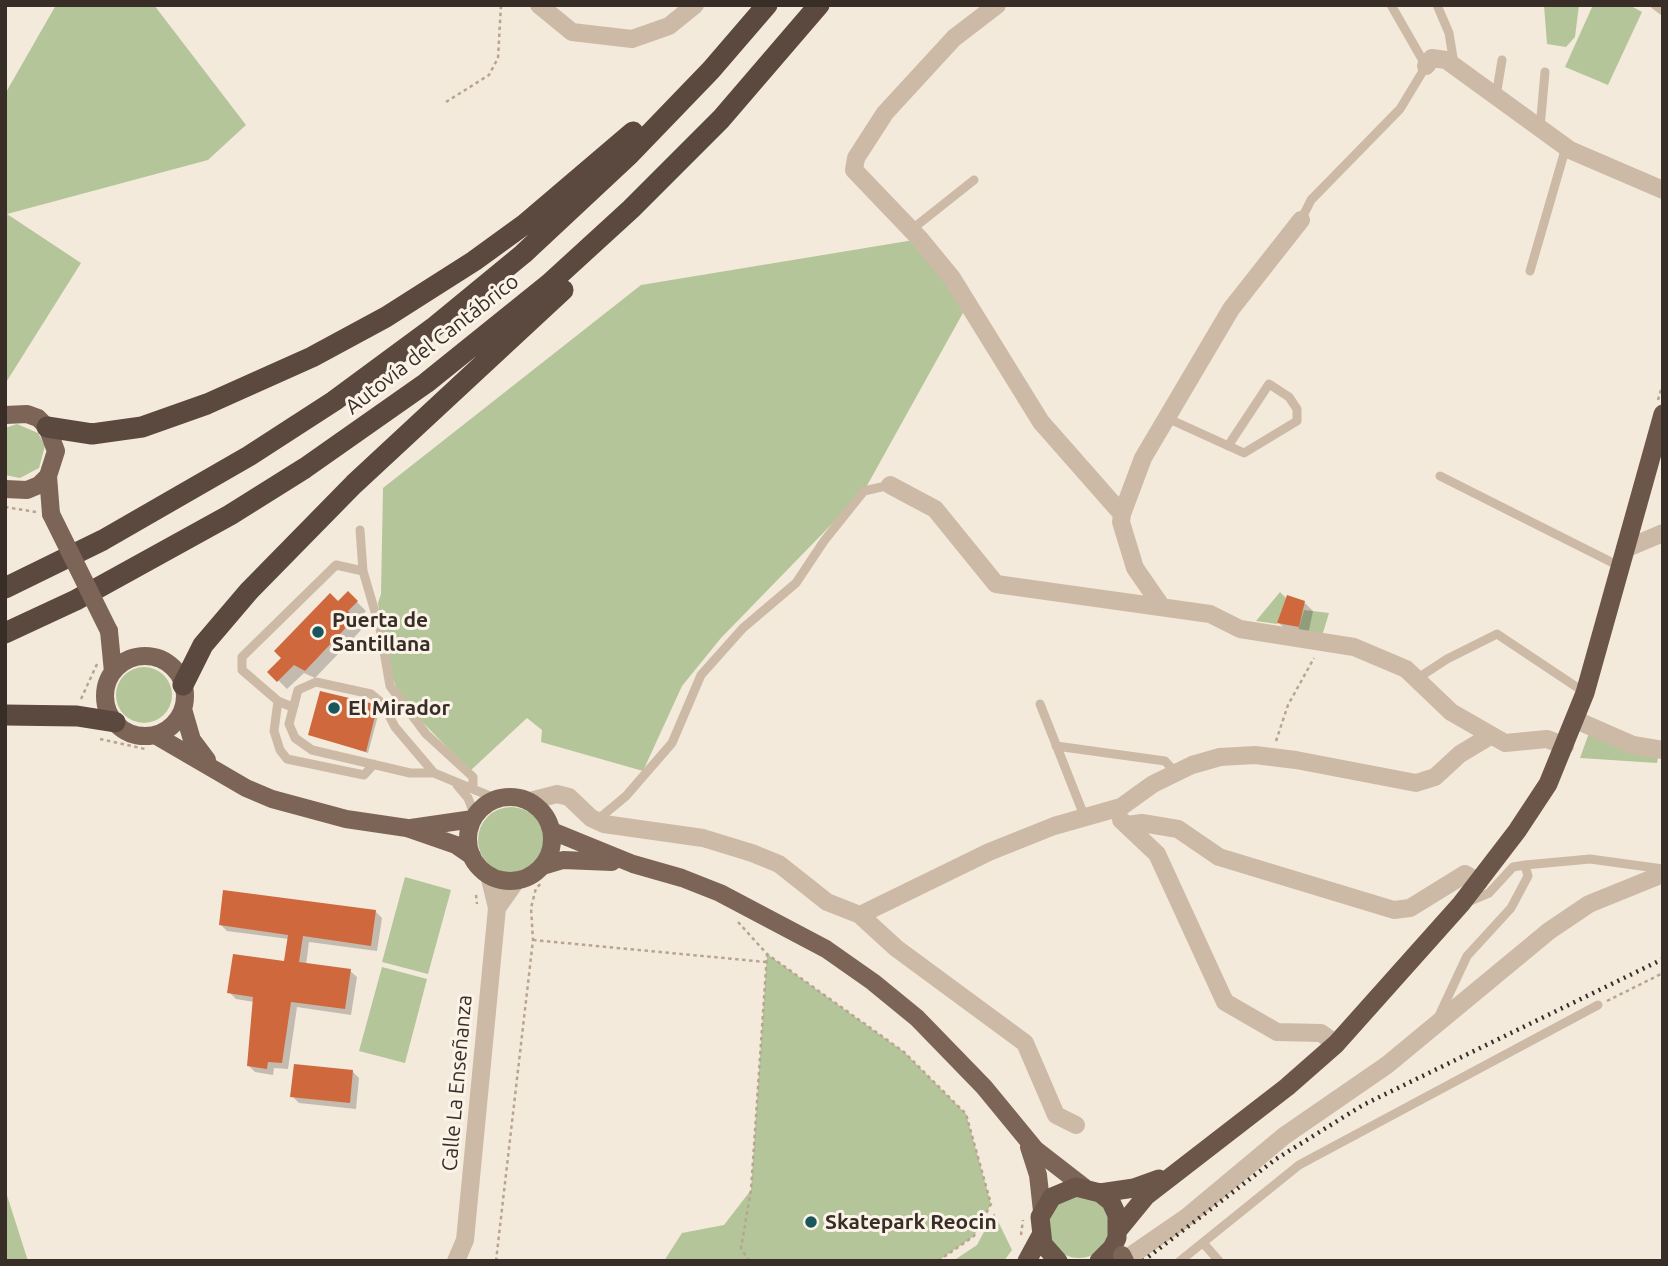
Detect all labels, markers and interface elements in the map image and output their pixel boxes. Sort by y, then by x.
street label: Autovía del Cantábrico [340,268,524,420]
place label: Puerta de Santillana [332,607,431,657]
marker: Puerta de Santillana [310,624,326,640]
place label: El Mirador [348,695,450,721]
marker: El Mirador [326,700,342,716]
street label: Calle La Enseñanza [437,994,477,1172]
place label: Skatepark Reocin [825,1209,997,1235]
marker: Skatepark Reocin [803,1214,819,1230]

